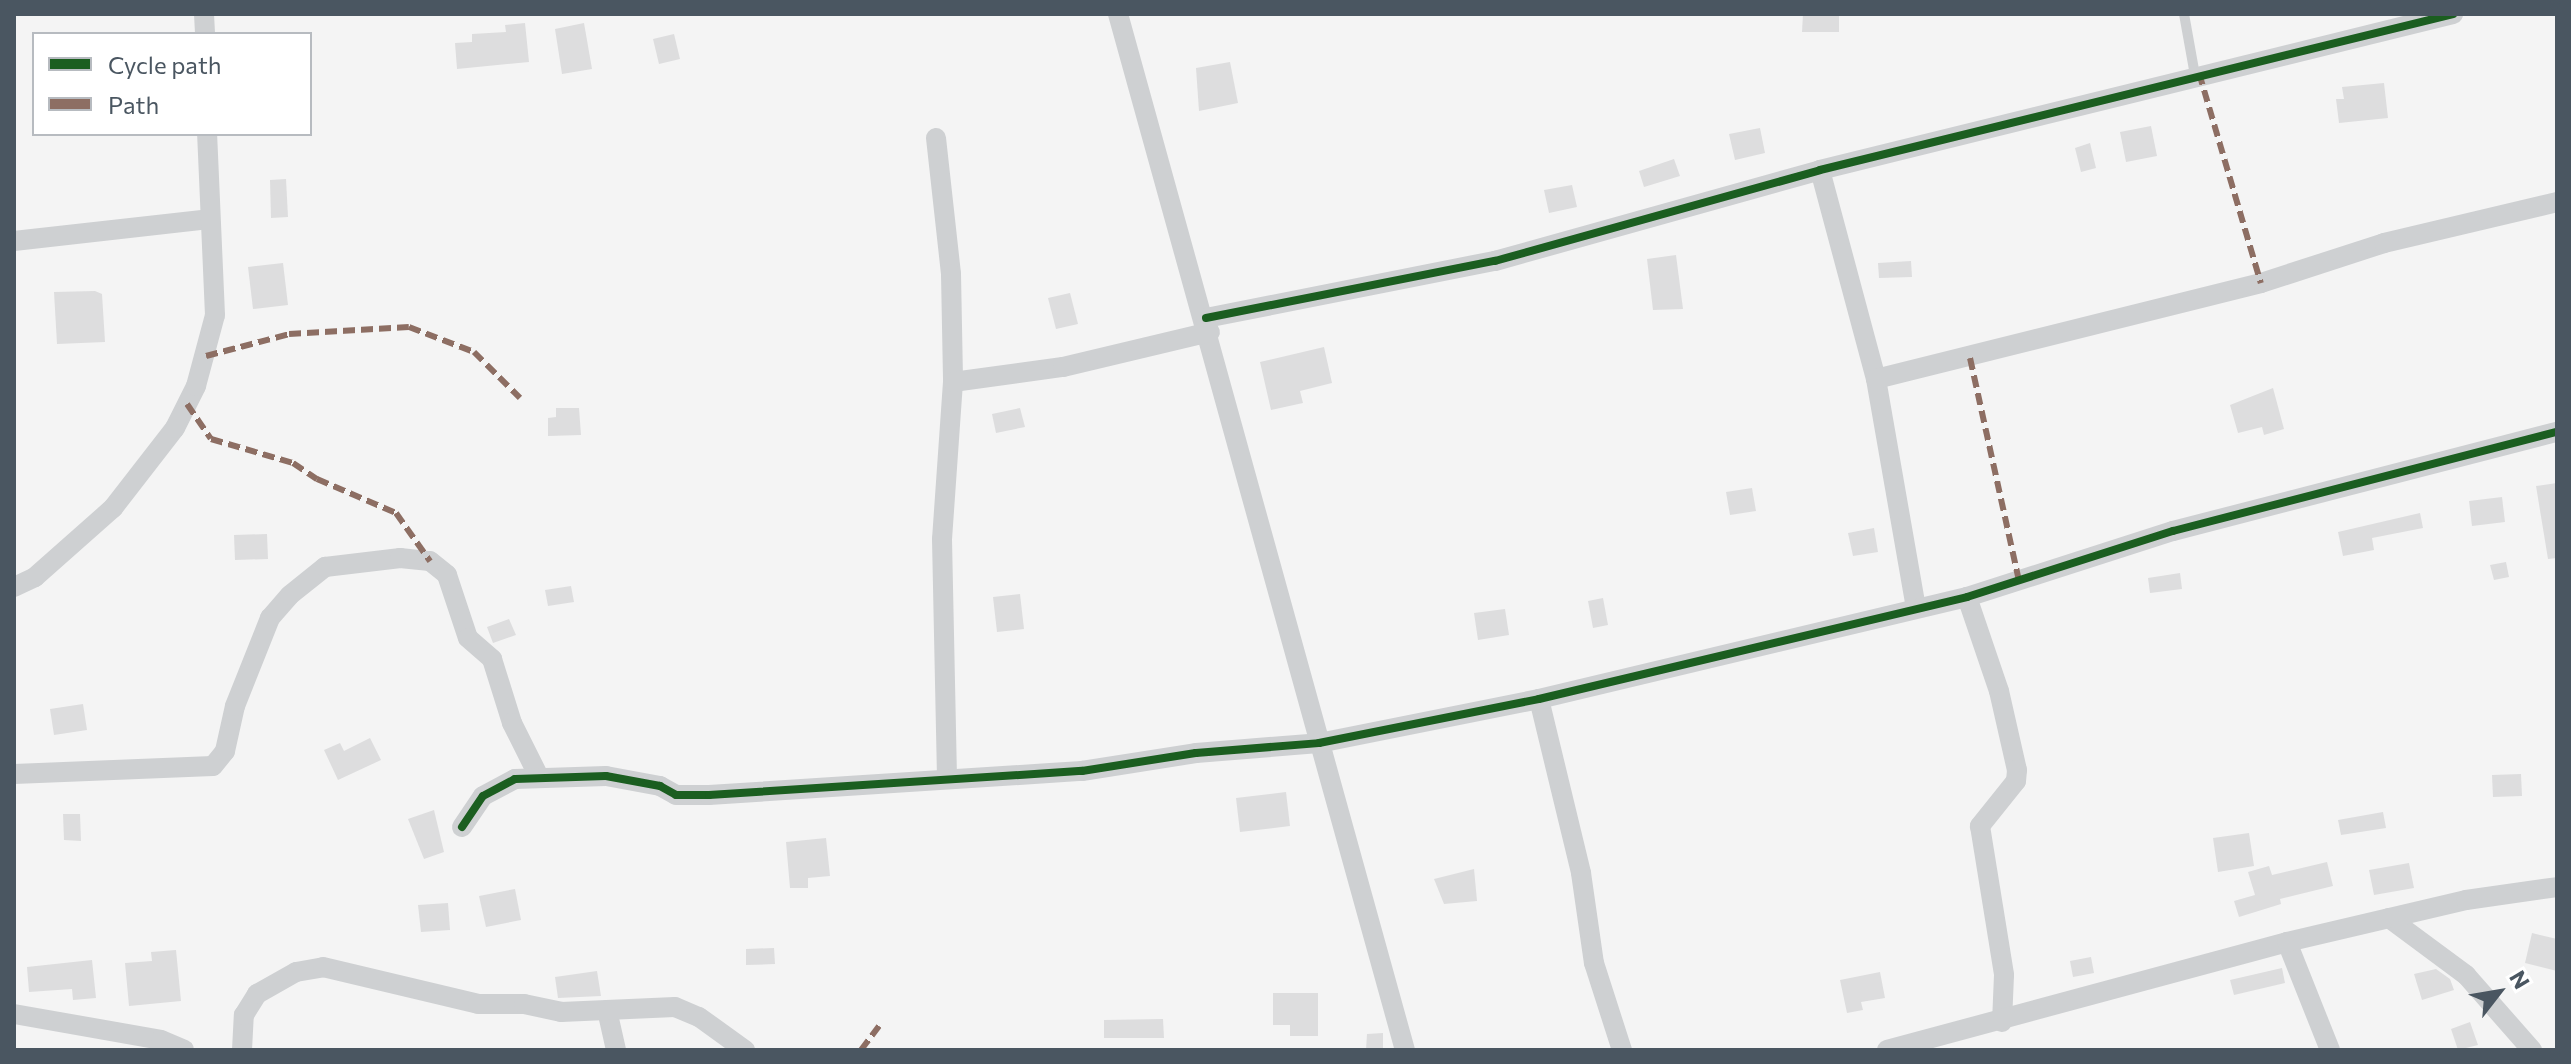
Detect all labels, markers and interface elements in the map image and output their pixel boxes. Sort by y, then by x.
legend [32,32,312,136]
text: Cycle path [108,50,222,79]
text: Path [108,90,159,119]
north arrow [2459,952,2539,1032]
text: N [2504,965,2536,993]

